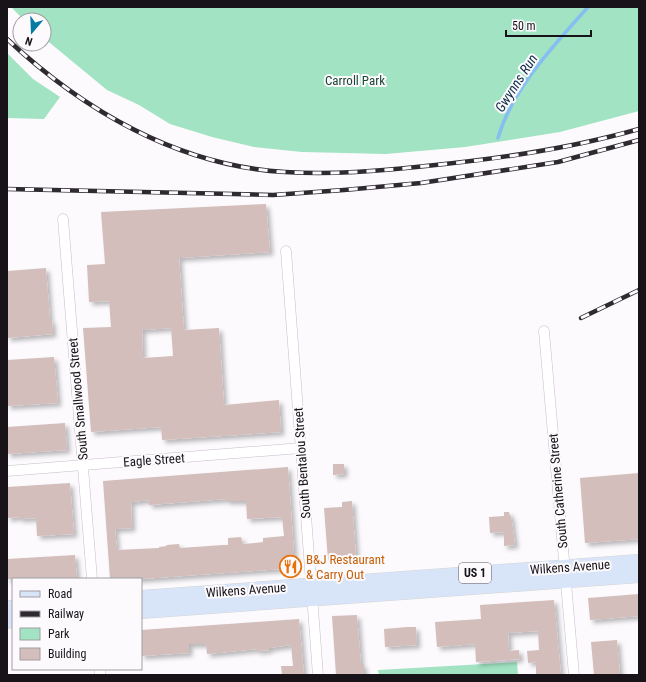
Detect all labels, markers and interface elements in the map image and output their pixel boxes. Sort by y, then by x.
north arrow [12,12,52,52]
scale bar [506,12,591,38]
text: 50 m [512,19,536,33]
text: N [23,34,34,48]
water label: Gwynns Run [491,51,541,115]
park label: Carroll Park [325,73,385,88]
street label: South Smallwood Street [65,337,91,461]
street label: South Bentalou Street [291,407,313,519]
street label: South Catherine Street [545,433,570,549]
street label: Eagle Street [123,450,185,470]
place label: B&J Restaurant & Carry Out [306,552,385,582]
restaurant icon: B&J Restaurant & Carry Out [278,553,304,579]
street label: Wilkens Avenue [529,557,611,577]
road number: US 1 [459,563,491,583]
legend [12,578,142,670]
street label: Wilkens Avenue [205,580,287,600]
text: Road [48,587,72,601]
text: Railway [48,607,84,621]
text: Park [48,627,70,641]
text: Building [48,647,86,661]

